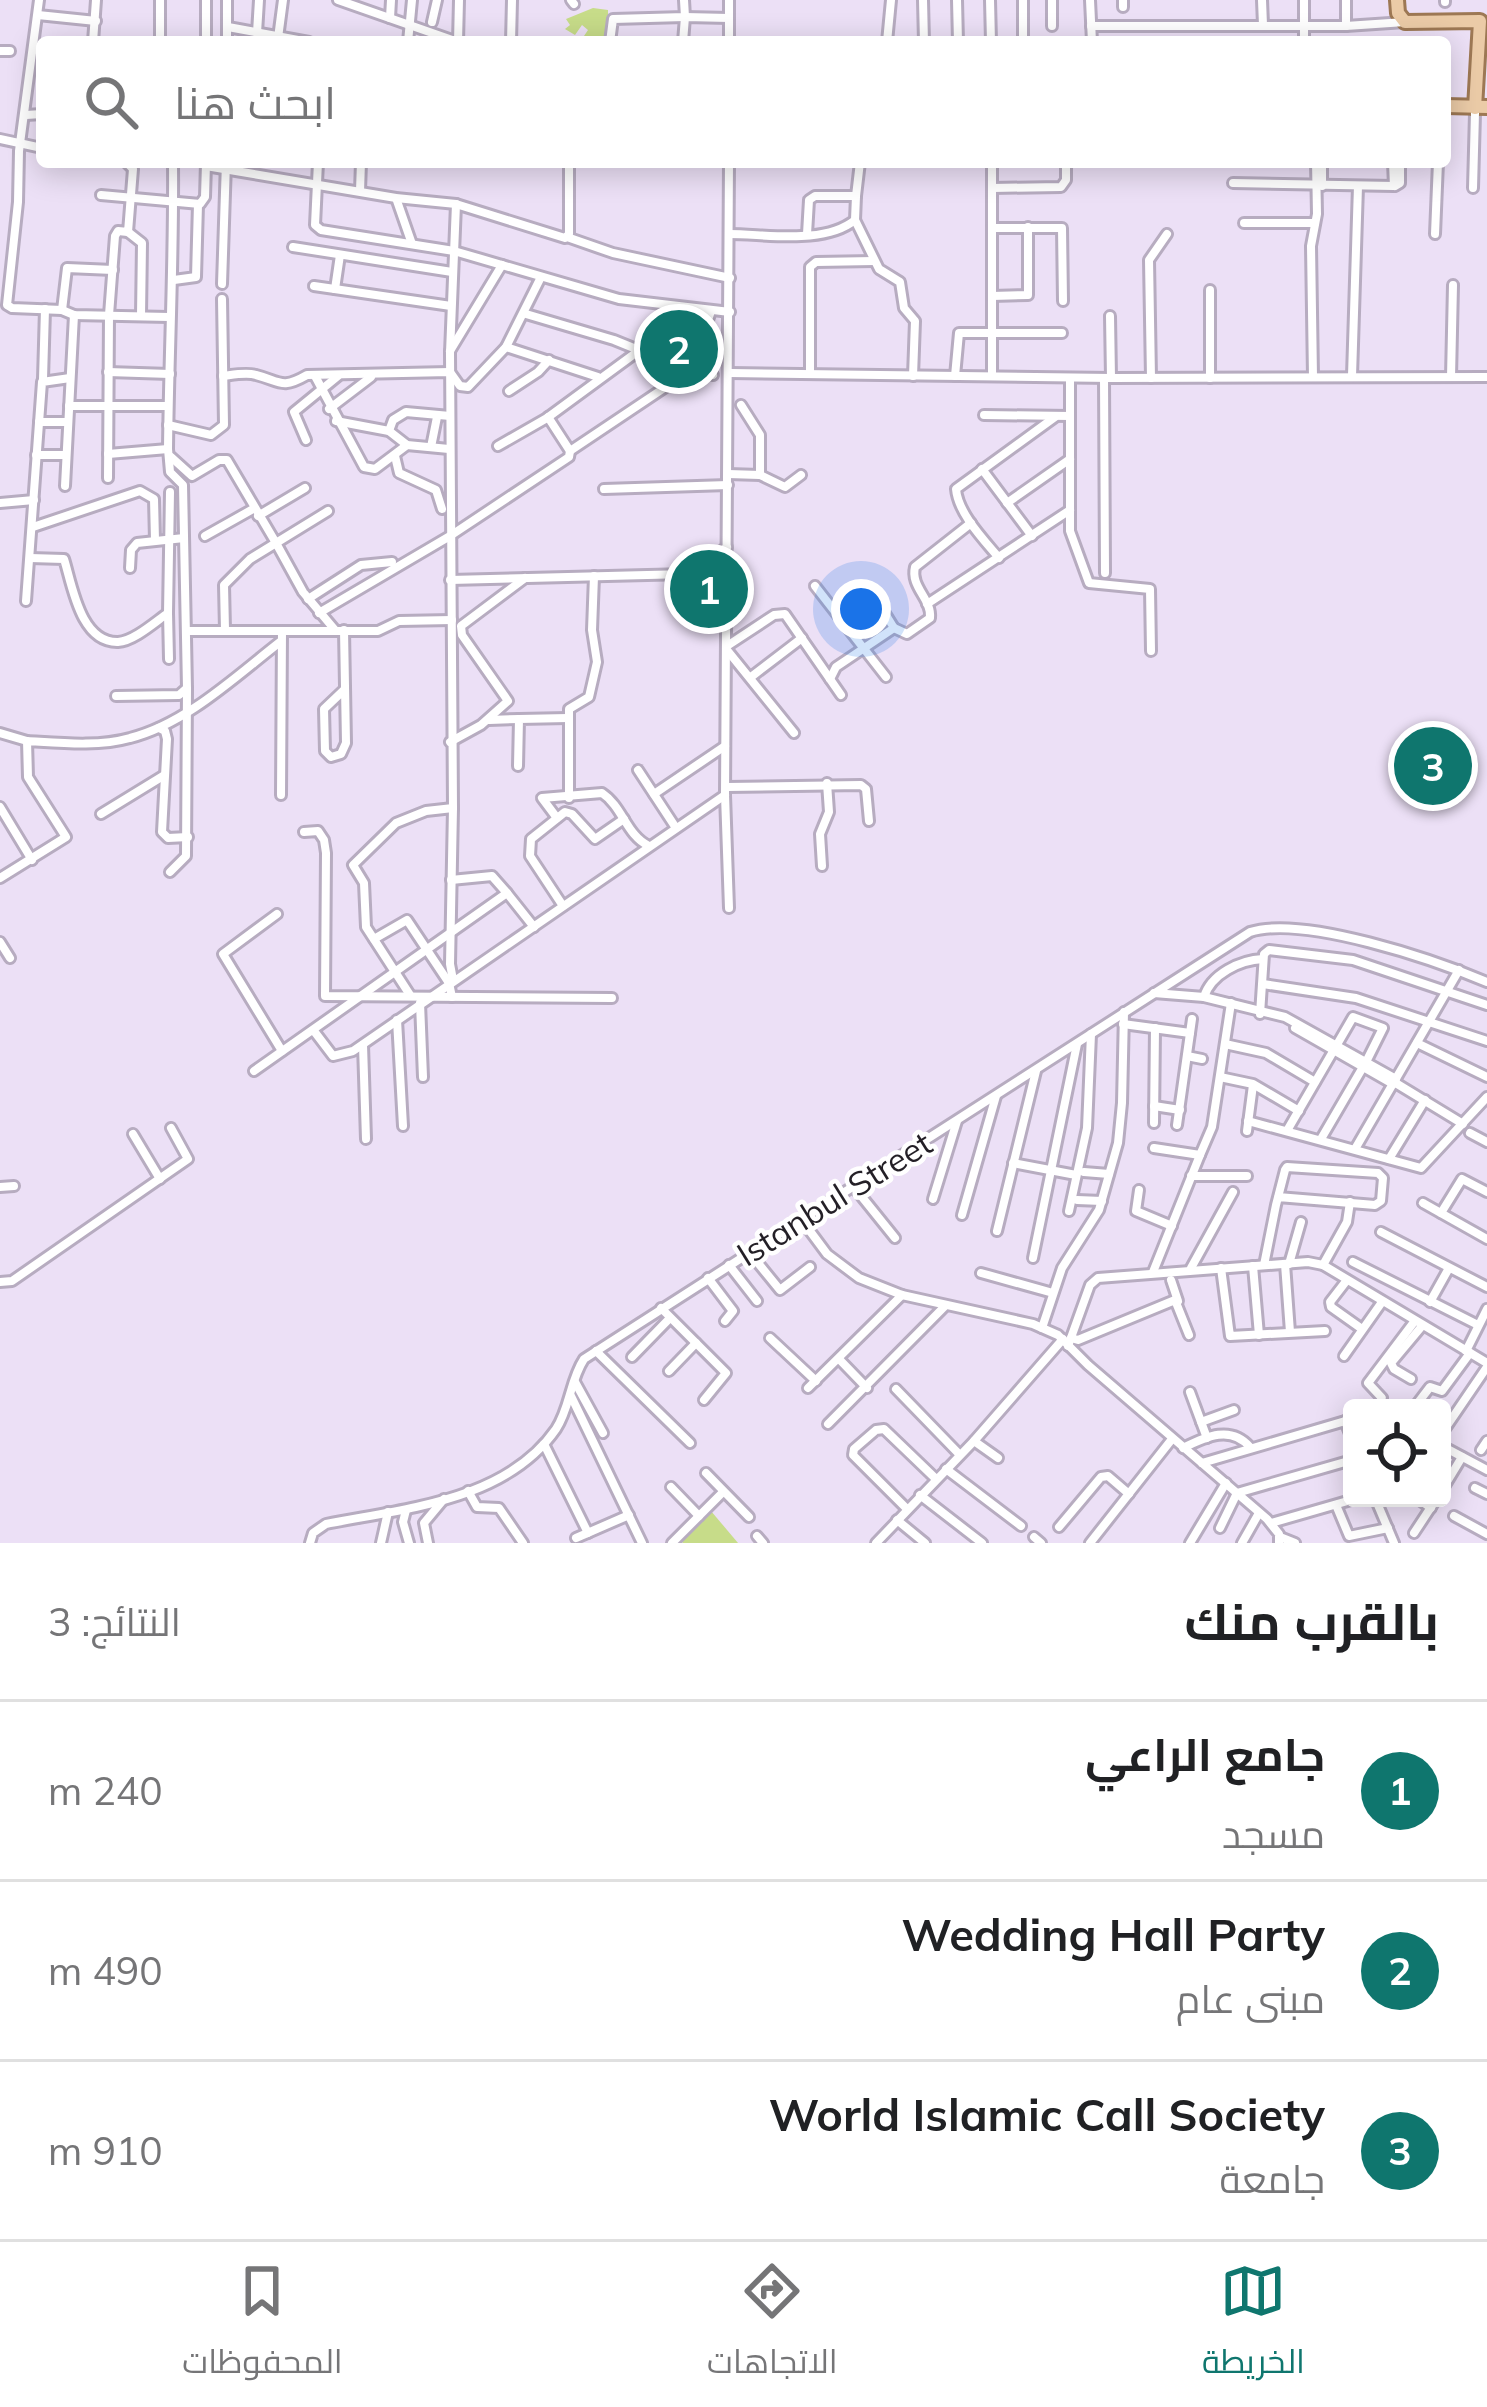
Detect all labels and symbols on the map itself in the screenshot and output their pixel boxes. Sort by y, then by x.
pin: 2 [640,304,718,394]
pin: 1 [670,544,748,634]
your location [831,579,891,639]
pin: 3 [1394,721,1472,811]
street label: Istanbul Street [729,1122,939,1274]

